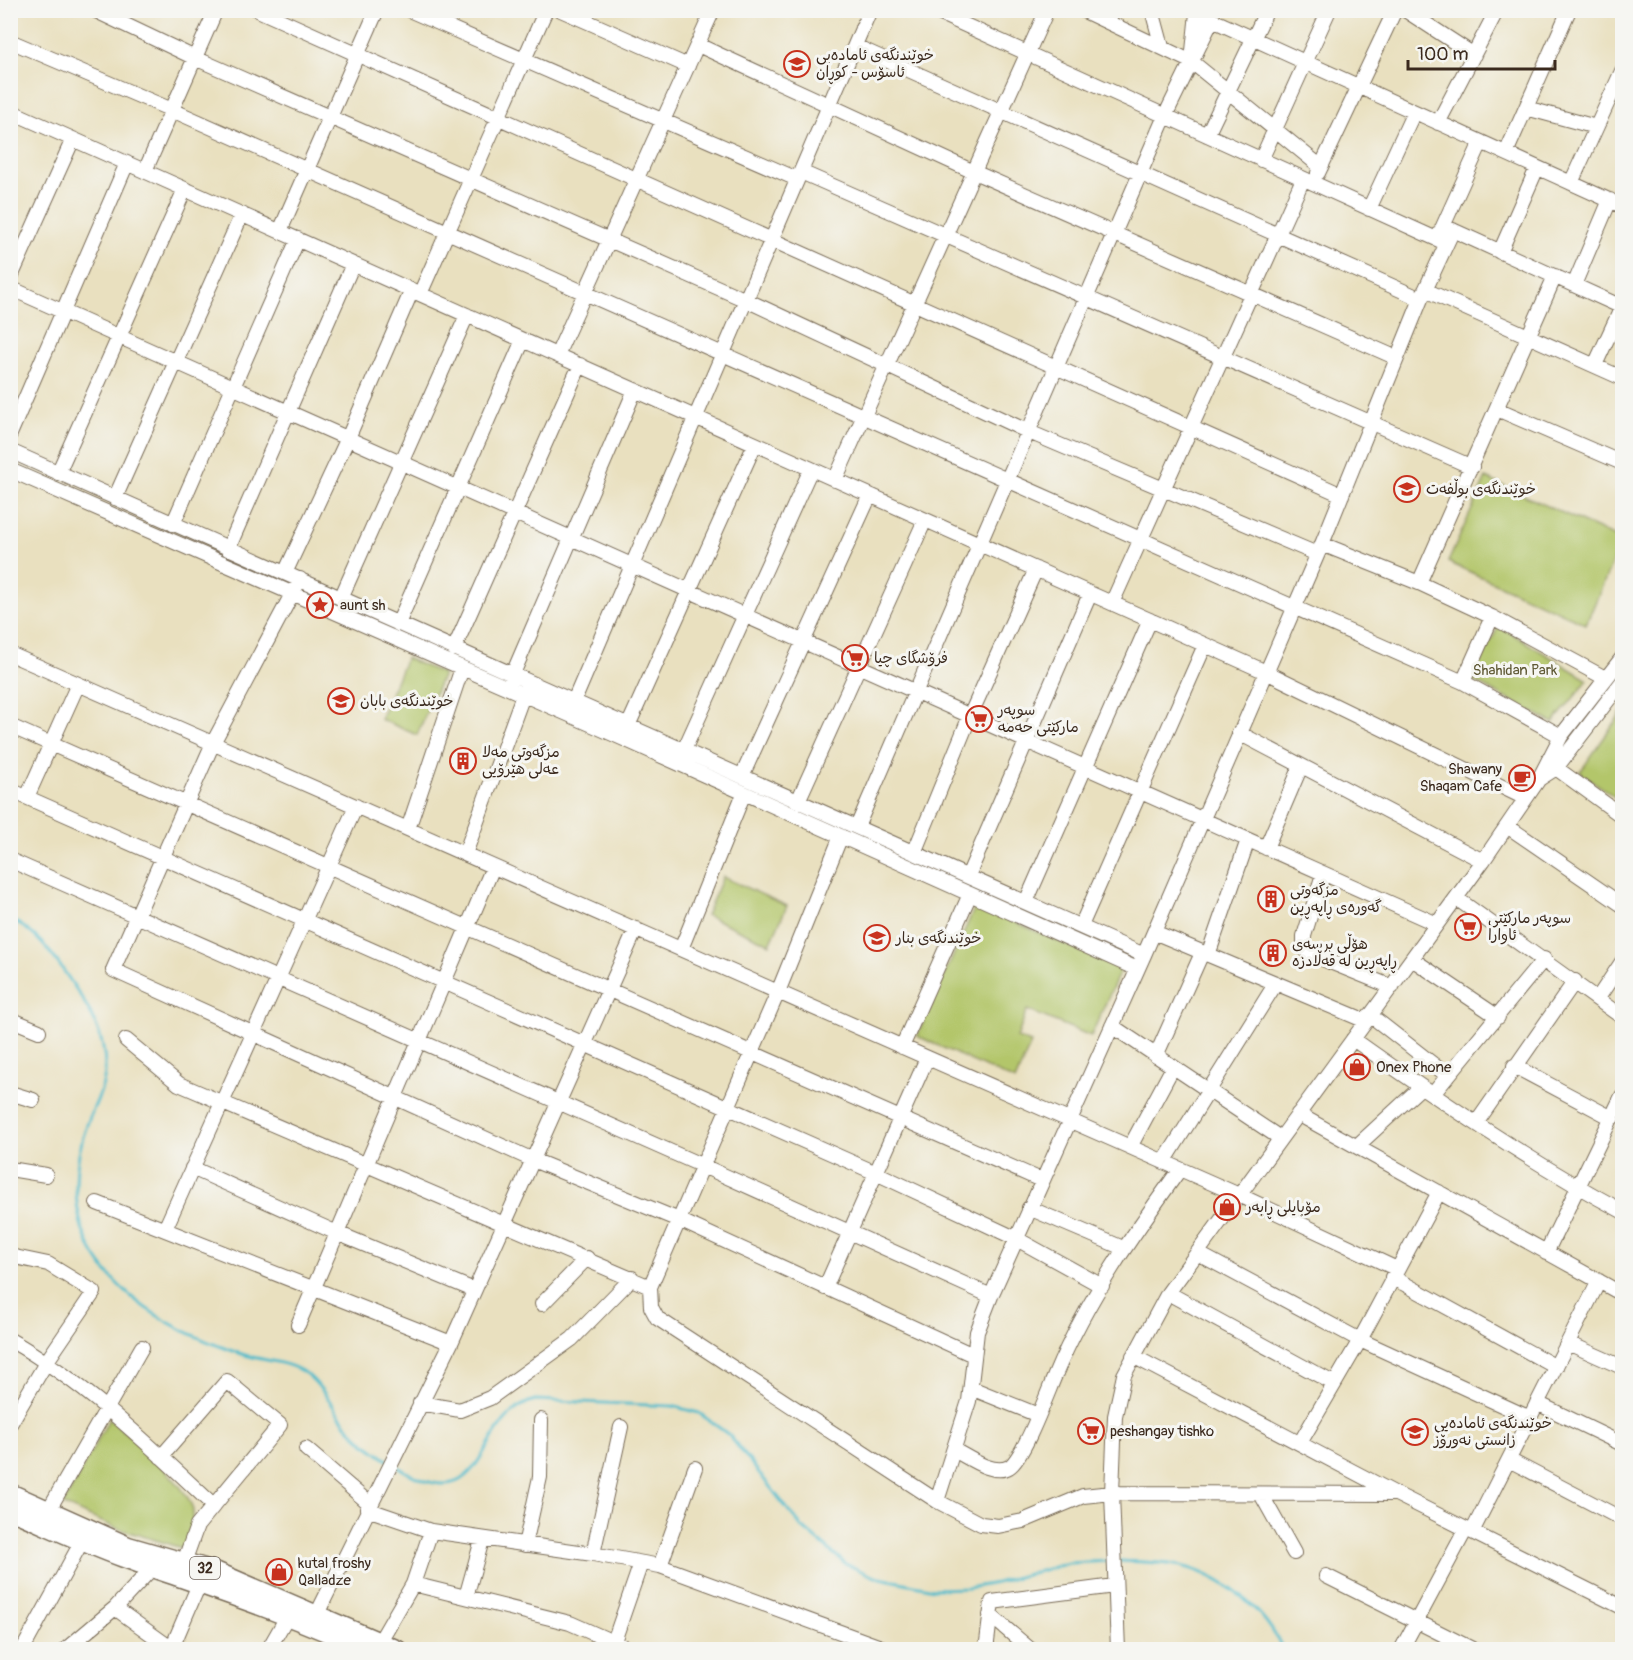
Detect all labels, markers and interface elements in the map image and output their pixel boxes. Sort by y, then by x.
scale bar [1408,33,1555,71]
text: 100 m [1417,43,1469,66]
place label: خوێندنگەی ئامادەیی ئاسۆس - کوڕان [816,46,934,85]
school or university icon: خوێندنگەی ئامادەیی ئاسۆس - کوڕان [782,49,812,79]
school or university icon: خوێندنگەی بوڵفەت [1392,474,1422,504]
place label: خوێندنگەی بوڵفەت [1426,478,1536,499]
place icon: aunt sh [305,590,335,620]
place label: aunt sh [340,596,386,615]
supermarket icon: فرۆشگای چیا [840,643,870,673]
place label: فرۆشگای چیا [874,649,948,668]
park label: Shahidan Park [1473,661,1558,680]
school or university icon: خوێندنگەی بابان [326,686,356,716]
place label: خوێندنگەی بابان [360,692,454,711]
place label: سوپەر مارکێتی حەمە [997,701,1079,737]
supermarket icon: سوپەر مارکێتی حەمە [964,704,994,734]
place label: مزگەوتی مەلا عەلی هێرۆیی [482,743,560,779]
building icon: مزگەوتی مەلا عەلی هێرۆیی [448,746,478,776]
place label: Shawany Shaqam Cafe [1420,760,1503,796]
cafe icon: Shawany Shaqam Cafe [1507,763,1537,793]
place label: مزگەوتی گەورەی ڕاپەڕین [1290,881,1382,920]
building icon: مزگەوتی گەورەی ڕاپەڕین [1256,884,1286,914]
place label: سوپەر مارکێتی ئاوارا [1488,909,1571,945]
supermarket icon: سوپەر مارکێتی ئاوارا [1453,912,1483,942]
school or university icon: خوێندنگەی بنار [862,923,892,953]
place label: خوێندنگەی بنار [895,929,982,948]
place label: هۆڵی پرسەی ڕاپەڕین لە قەڵادزە [1292,933,1397,974]
building icon: هۆڵی پرسەی ڕاپەڕین لە قەڵادزە [1258,938,1288,968]
shop icon: Onex Phone [1342,1052,1372,1082]
place label: Onex Phone [1376,1058,1452,1077]
shop icon: مۆبایلی ڕابەر [1212,1192,1242,1222]
place label: مۆبایلی ڕابەر [1245,1198,1321,1220]
place label: خوێندنگەی ئامادەیی زانستی نەورۆز [1433,1414,1552,1450]
supermarket icon: peshangay tishko [1076,1416,1106,1446]
school or university icon: خوێندنگەی ئامادەیی زانستی نەورۆز [1400,1417,1430,1447]
place label: peshangay tishko [1110,1422,1214,1441]
place label: kutal froshy Qalladze [298,1554,372,1590]
road number: 32 [190,1557,220,1579]
shop icon: kutal froshy Qalladze [264,1557,294,1587]

